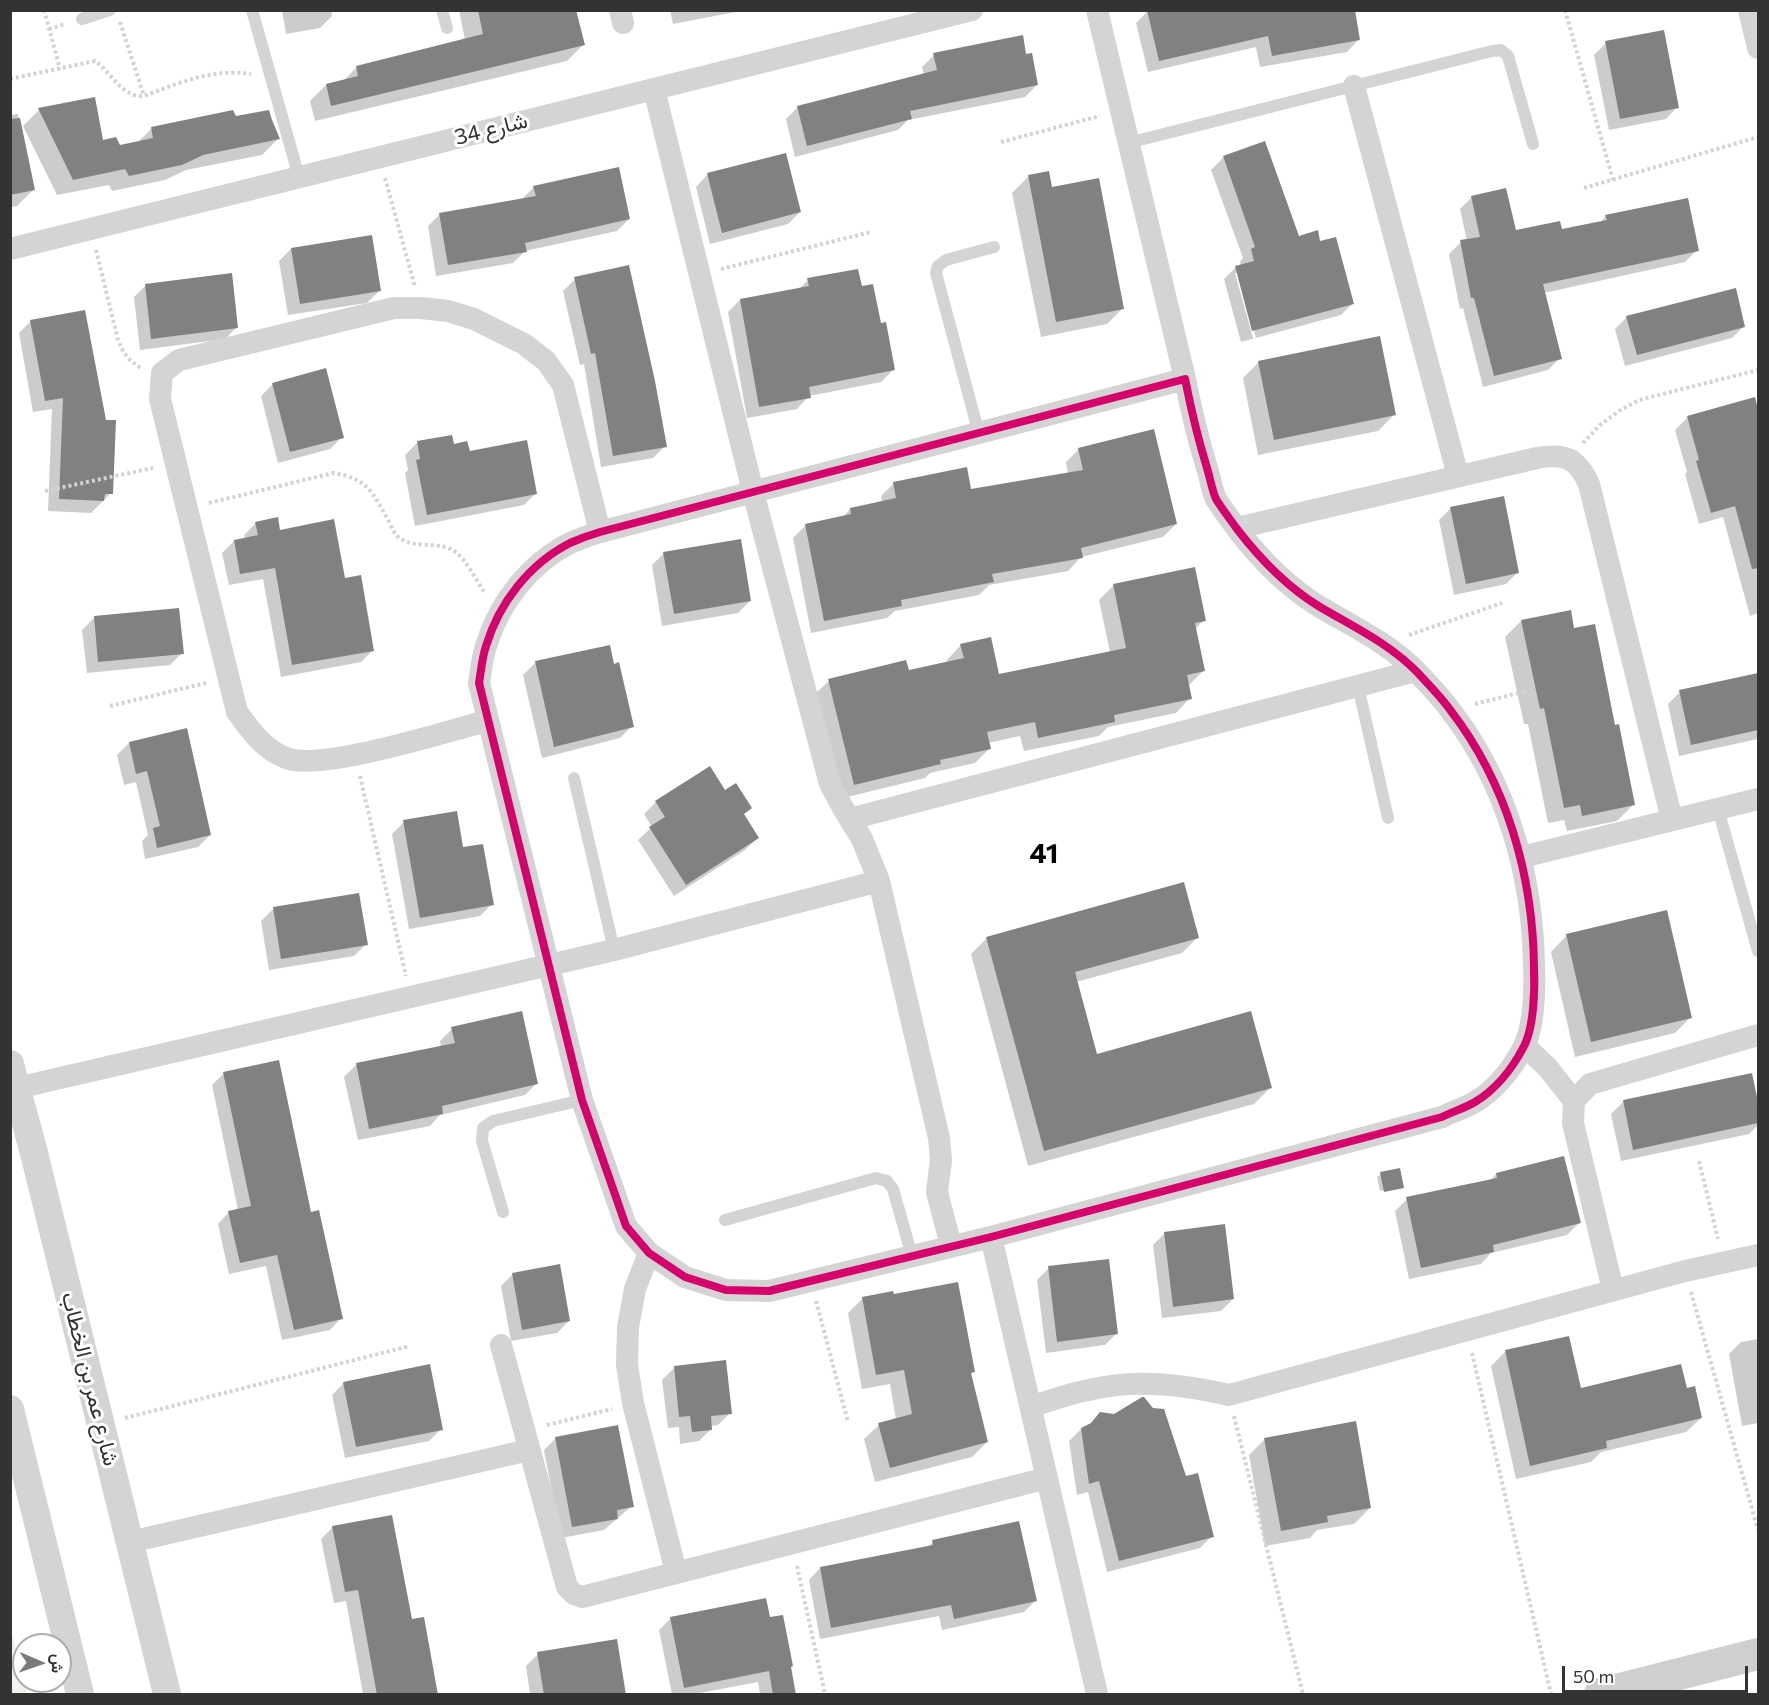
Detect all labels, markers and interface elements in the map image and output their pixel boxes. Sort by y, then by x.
street label: شارع 34 [452,107,530,151]
district label: 41 [1029,837,1059,871]
street label: شارع عمر بن الخطاب [56,1289,124,1469]
north arrow [12,1633,72,1693]
text: ش [49,1654,68,1674]
scale bar [1565,1654,1751,1692]
text: 50 m [1573,1665,1614,1687]

